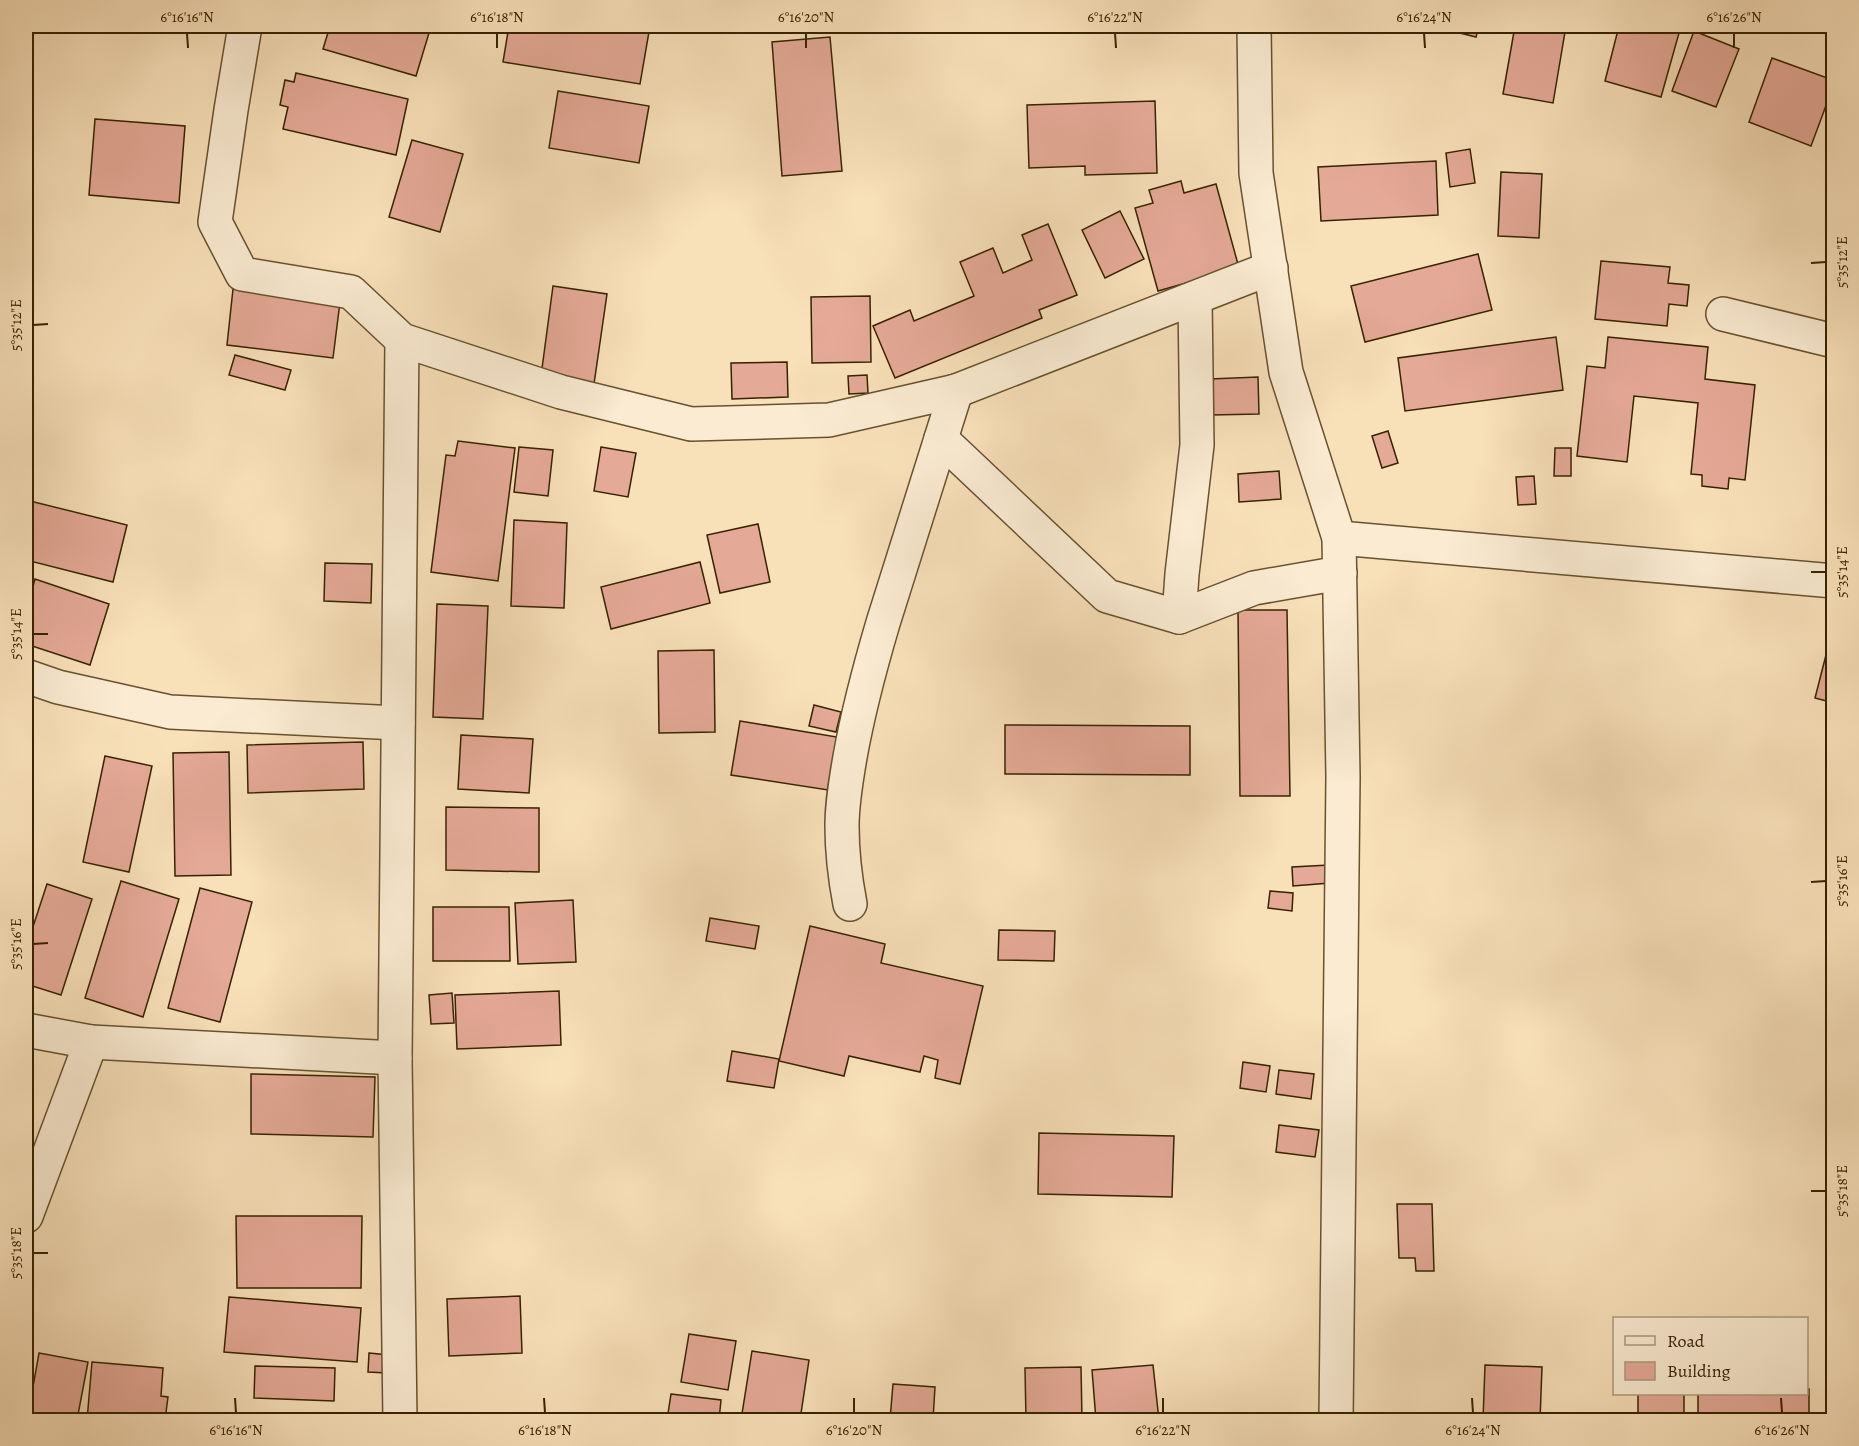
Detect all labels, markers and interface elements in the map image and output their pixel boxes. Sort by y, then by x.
text: 6°16'16"N [160,7,214,27]
text: 6°16'18"N [470,7,524,27]
text: 6°16'20"N [778,7,834,27]
text: 6°16'22"N [1087,7,1143,27]
text: 6°16'24"N [1396,7,1452,27]
text: 6°16'26"N [1706,7,1762,27]
text: 5°35'12"E [1832,236,1852,288]
text: 5°35'12"E [6,299,26,351]
text: 5°35'14"E [1832,546,1852,598]
text: 5°35'14"E [6,608,26,660]
text: 5°35'16"E [1832,855,1852,907]
text: 5°35'16"E [6,918,26,970]
text: 5°35'18"E [1832,1165,1852,1217]
text: 5°35'18"E [6,1227,26,1279]
legend [1613,1317,1808,1395]
text: Road [1667,1329,1705,1353]
text: Building [1667,1359,1731,1383]
text: 6°16'16"N [209,1420,263,1440]
text: 6°16'18"N [518,1420,572,1440]
text: 6°16'20"N [826,1420,882,1440]
text: 6°16'22"N [1135,1420,1191,1440]
text: 6°16'24"N [1445,1420,1501,1440]
text: 6°16'26"N [1754,1420,1810,1440]

